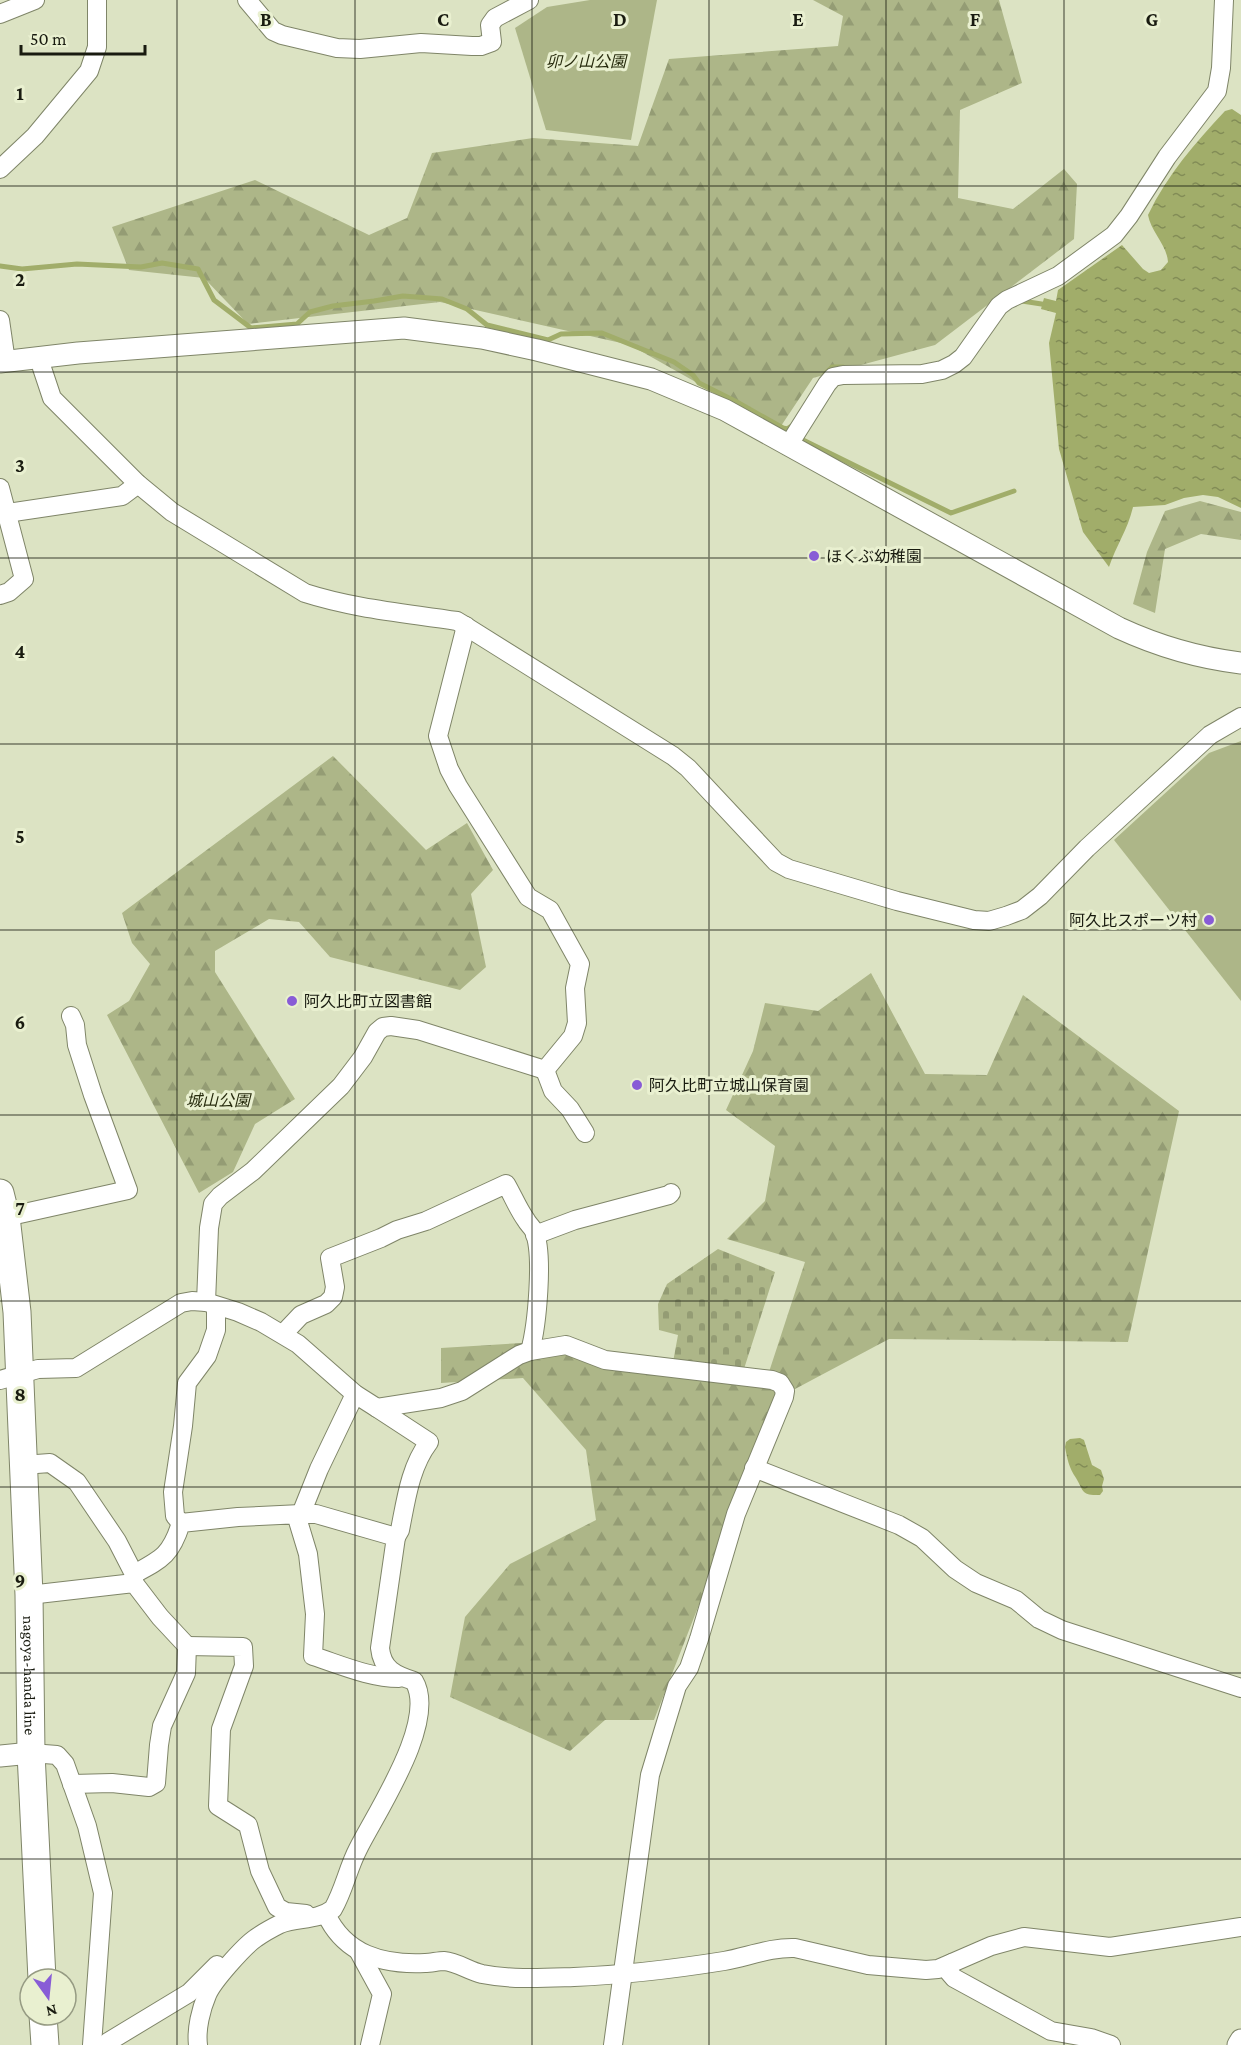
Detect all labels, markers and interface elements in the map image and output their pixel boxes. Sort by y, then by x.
text: B [260,8,272,30]
text: C [437,8,449,30]
text: D [613,8,627,30]
text: E [792,8,804,30]
text: F [970,8,981,30]
text: G [1146,8,1159,30]
scale bar [21,18,146,56]
text: 50 m [30,29,67,49]
park label: 卯ノ山公園 [546,53,628,70]
text: 1 [16,82,24,104]
text: 2 [15,268,25,290]
text: 3 [15,454,25,476]
place label: ほくぶ幼稚園 [826,548,922,565]
marker: ほくぶ幼稚園 [807,549,821,563]
text: 4 [15,640,26,662]
text: 5 [15,825,25,847]
place label: 阿久比スポーツ村 [1069,912,1197,929]
marker: 阿久比スポーツ村 [1202,913,1216,927]
place label: 阿久比町立図書館 [304,993,432,1010]
marker: 阿久比町立図書館 [285,994,299,1008]
text: 6 [15,1011,25,1033]
place label: 阿久比町立城山保育園 [649,1077,809,1094]
marker: 阿久比町立城山保育園 [630,1078,644,1092]
park label: 城山公園 [186,1092,252,1109]
text: 7 [15,1197,25,1219]
text: 8 [14,1383,26,1405]
text: 9 [15,1569,25,1591]
street label: nagoya-handa line [20,1616,39,1735]
north arrow [18,1967,78,2027]
text: N [44,2001,59,2021]

